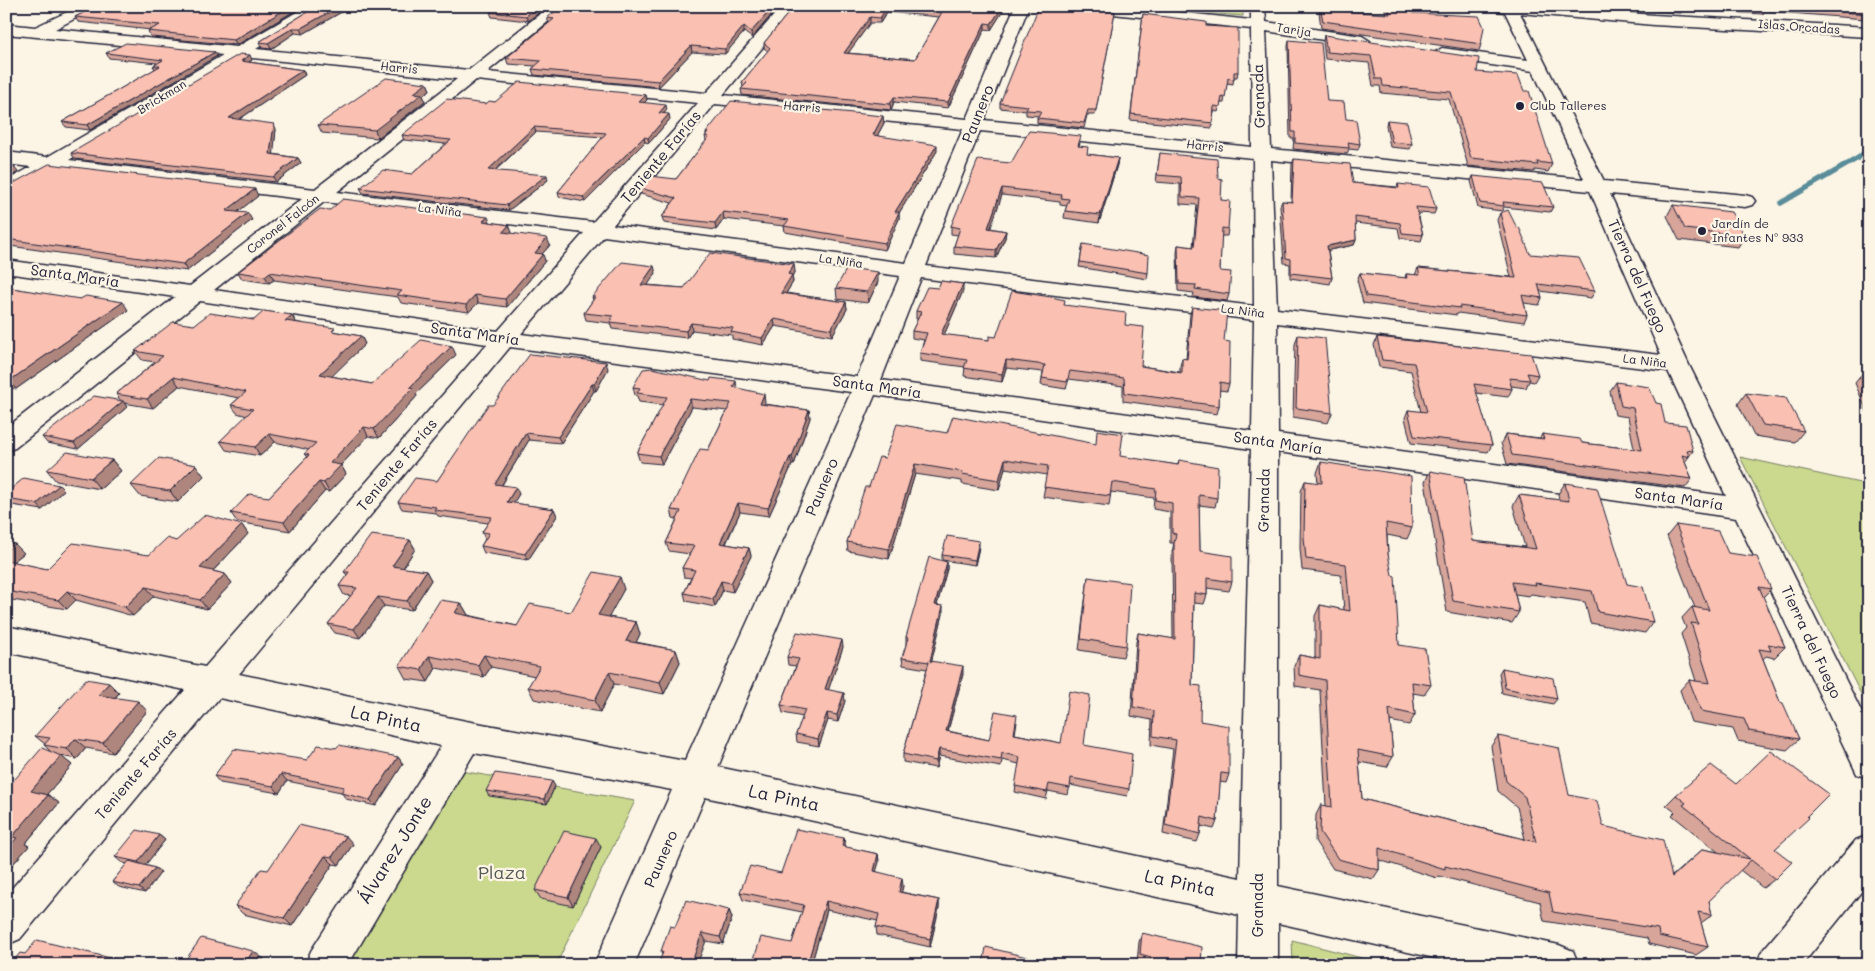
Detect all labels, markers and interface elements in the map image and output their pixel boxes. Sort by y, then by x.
street label: Islas Orcadas [1757,15,1841,37]
street label: Tarija [1275,18,1313,40]
street label: Harris [380,57,419,77]
street label: Granada [1247,63,1269,129]
street label: Brickman [134,75,189,117]
street label: Paunero [956,82,998,146]
street label: Harris [783,96,822,116]
place label: Club Talleres [1530,97,1607,113]
marker: Club Talleres [1514,100,1526,112]
street label: Teniente Farías [615,106,705,207]
street label: Harris [1186,135,1225,155]
street label: Coronel Falcón [243,190,322,257]
street label: La Niña [417,198,463,220]
place label: Jardín de Infantes Nº 933 [1712,215,1803,245]
street label: Tierra del Fuego [1604,216,1672,336]
marker: Jardín de Infantes Nº 933 [1696,225,1708,237]
street label: La Niña [818,249,864,271]
street label: Santa María [29,259,121,291]
street label: La Niña [1220,299,1266,321]
street label: Santa María [429,317,521,349]
street label: La Niña [1622,349,1668,371]
street label: Santa María [831,370,923,402]
street label: Teniente Farías [351,414,441,515]
street label: Santa María [1232,426,1324,458]
street label: Paunero [800,455,842,518]
street label: Granada [1252,468,1274,532]
street label: Santa María [1633,482,1725,514]
street label: Tierra del Fuego [1777,582,1847,701]
street label: La Pinta [348,699,424,737]
street label: Teniente Farías [90,723,181,823]
street label: La Pinta [746,778,822,816]
street label: Álvarez Jonte [351,791,437,908]
street label: Paunero [639,827,682,890]
park label: Plaza [478,860,526,884]
street label: La Pinta [1142,863,1218,901]
street label: Granada [1247,873,1267,937]

